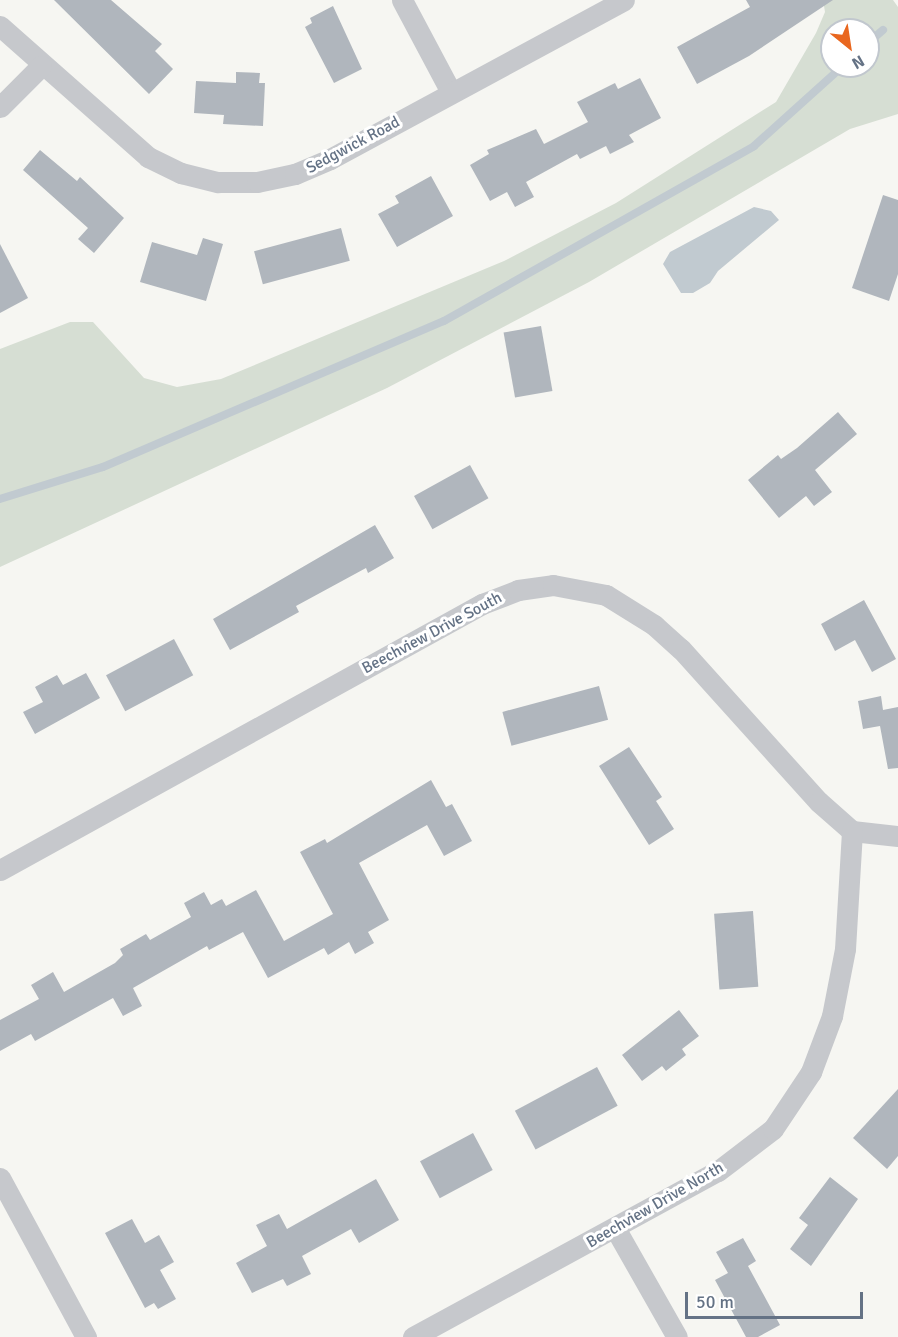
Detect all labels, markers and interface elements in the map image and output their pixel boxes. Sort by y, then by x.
north arrow [820,18,880,78]
text: N [848,50,868,73]
street label: Sedgwick Road [303,112,403,178]
street label: Beechview Drive South [359,588,505,678]
street label: Beechview Drive North [583,1158,727,1252]
scale bar [688,1280,866,1318]
text: 50 m [696,1291,734,1313]

